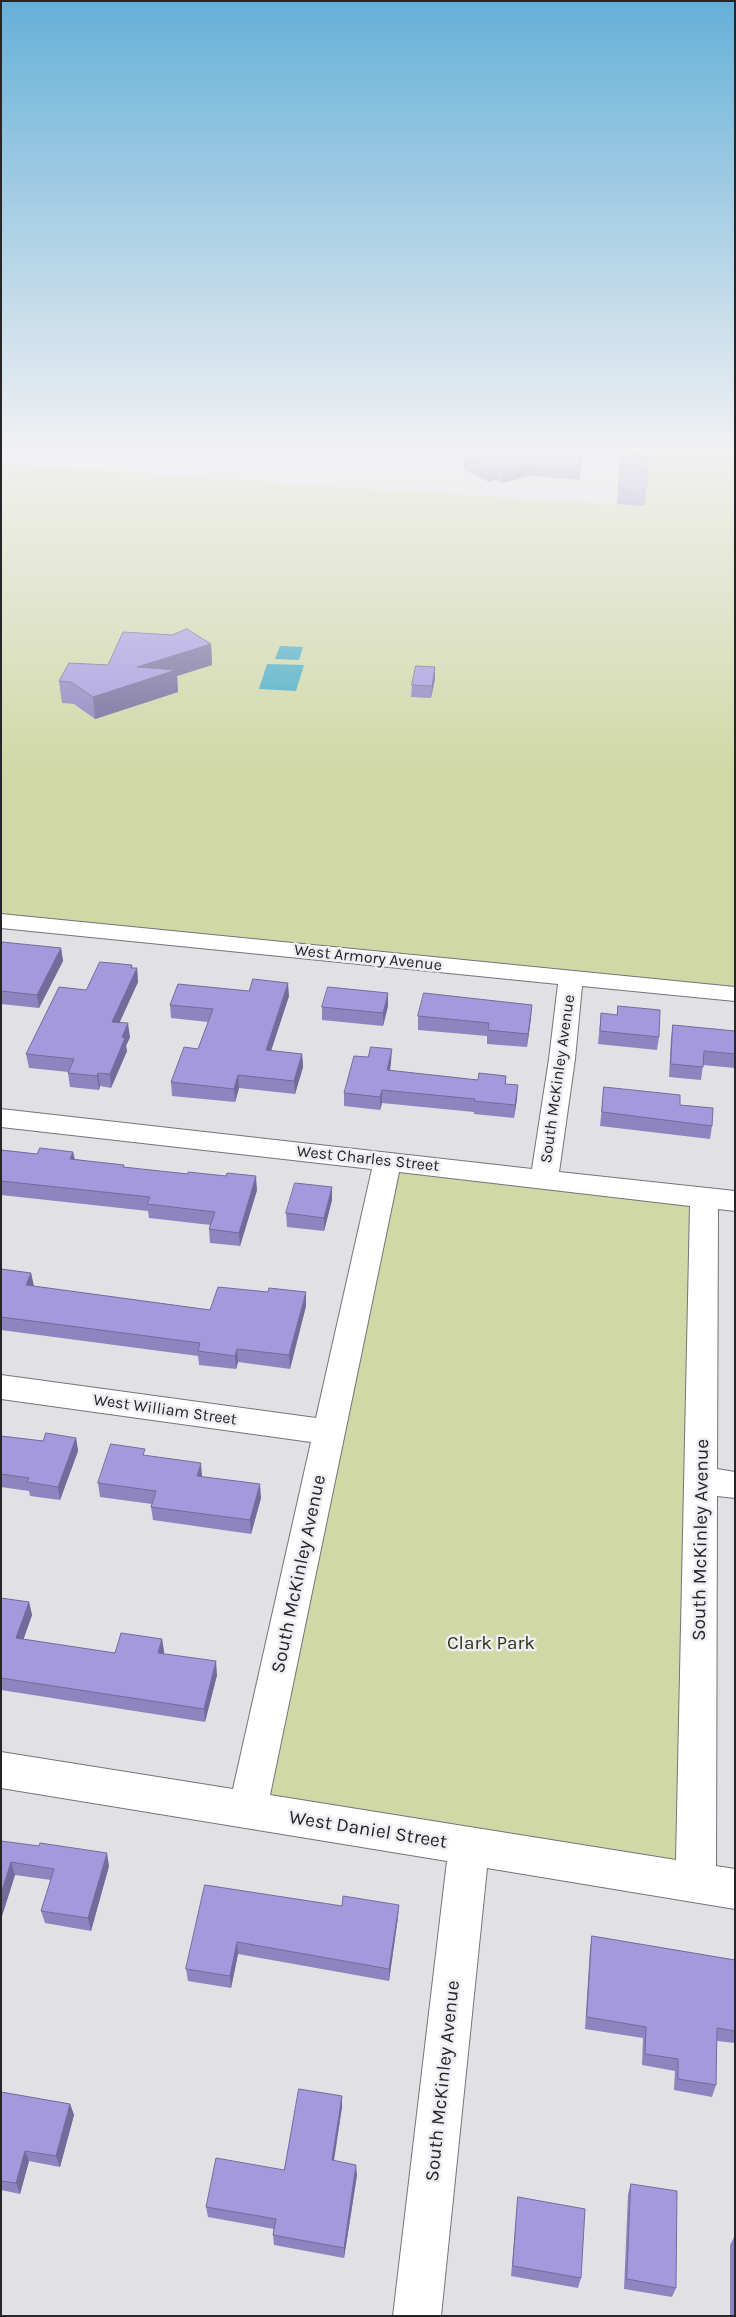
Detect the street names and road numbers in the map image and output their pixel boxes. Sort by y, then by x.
street label: West Armory Avenue [293,941,443,975]
street label: South McKinley Avenue [537,993,579,1165]
street label: West Charles Street [296,1142,440,1176]
street label: West William Street [92,1390,238,1430]
street label: South McKinley Avenue [688,1439,714,1641]
street label: South McKinley Avenue [267,1473,331,1675]
street label: West Daniel Street [287,1806,449,1854]
street label: South McKinley Avenue [421,1979,465,2183]

